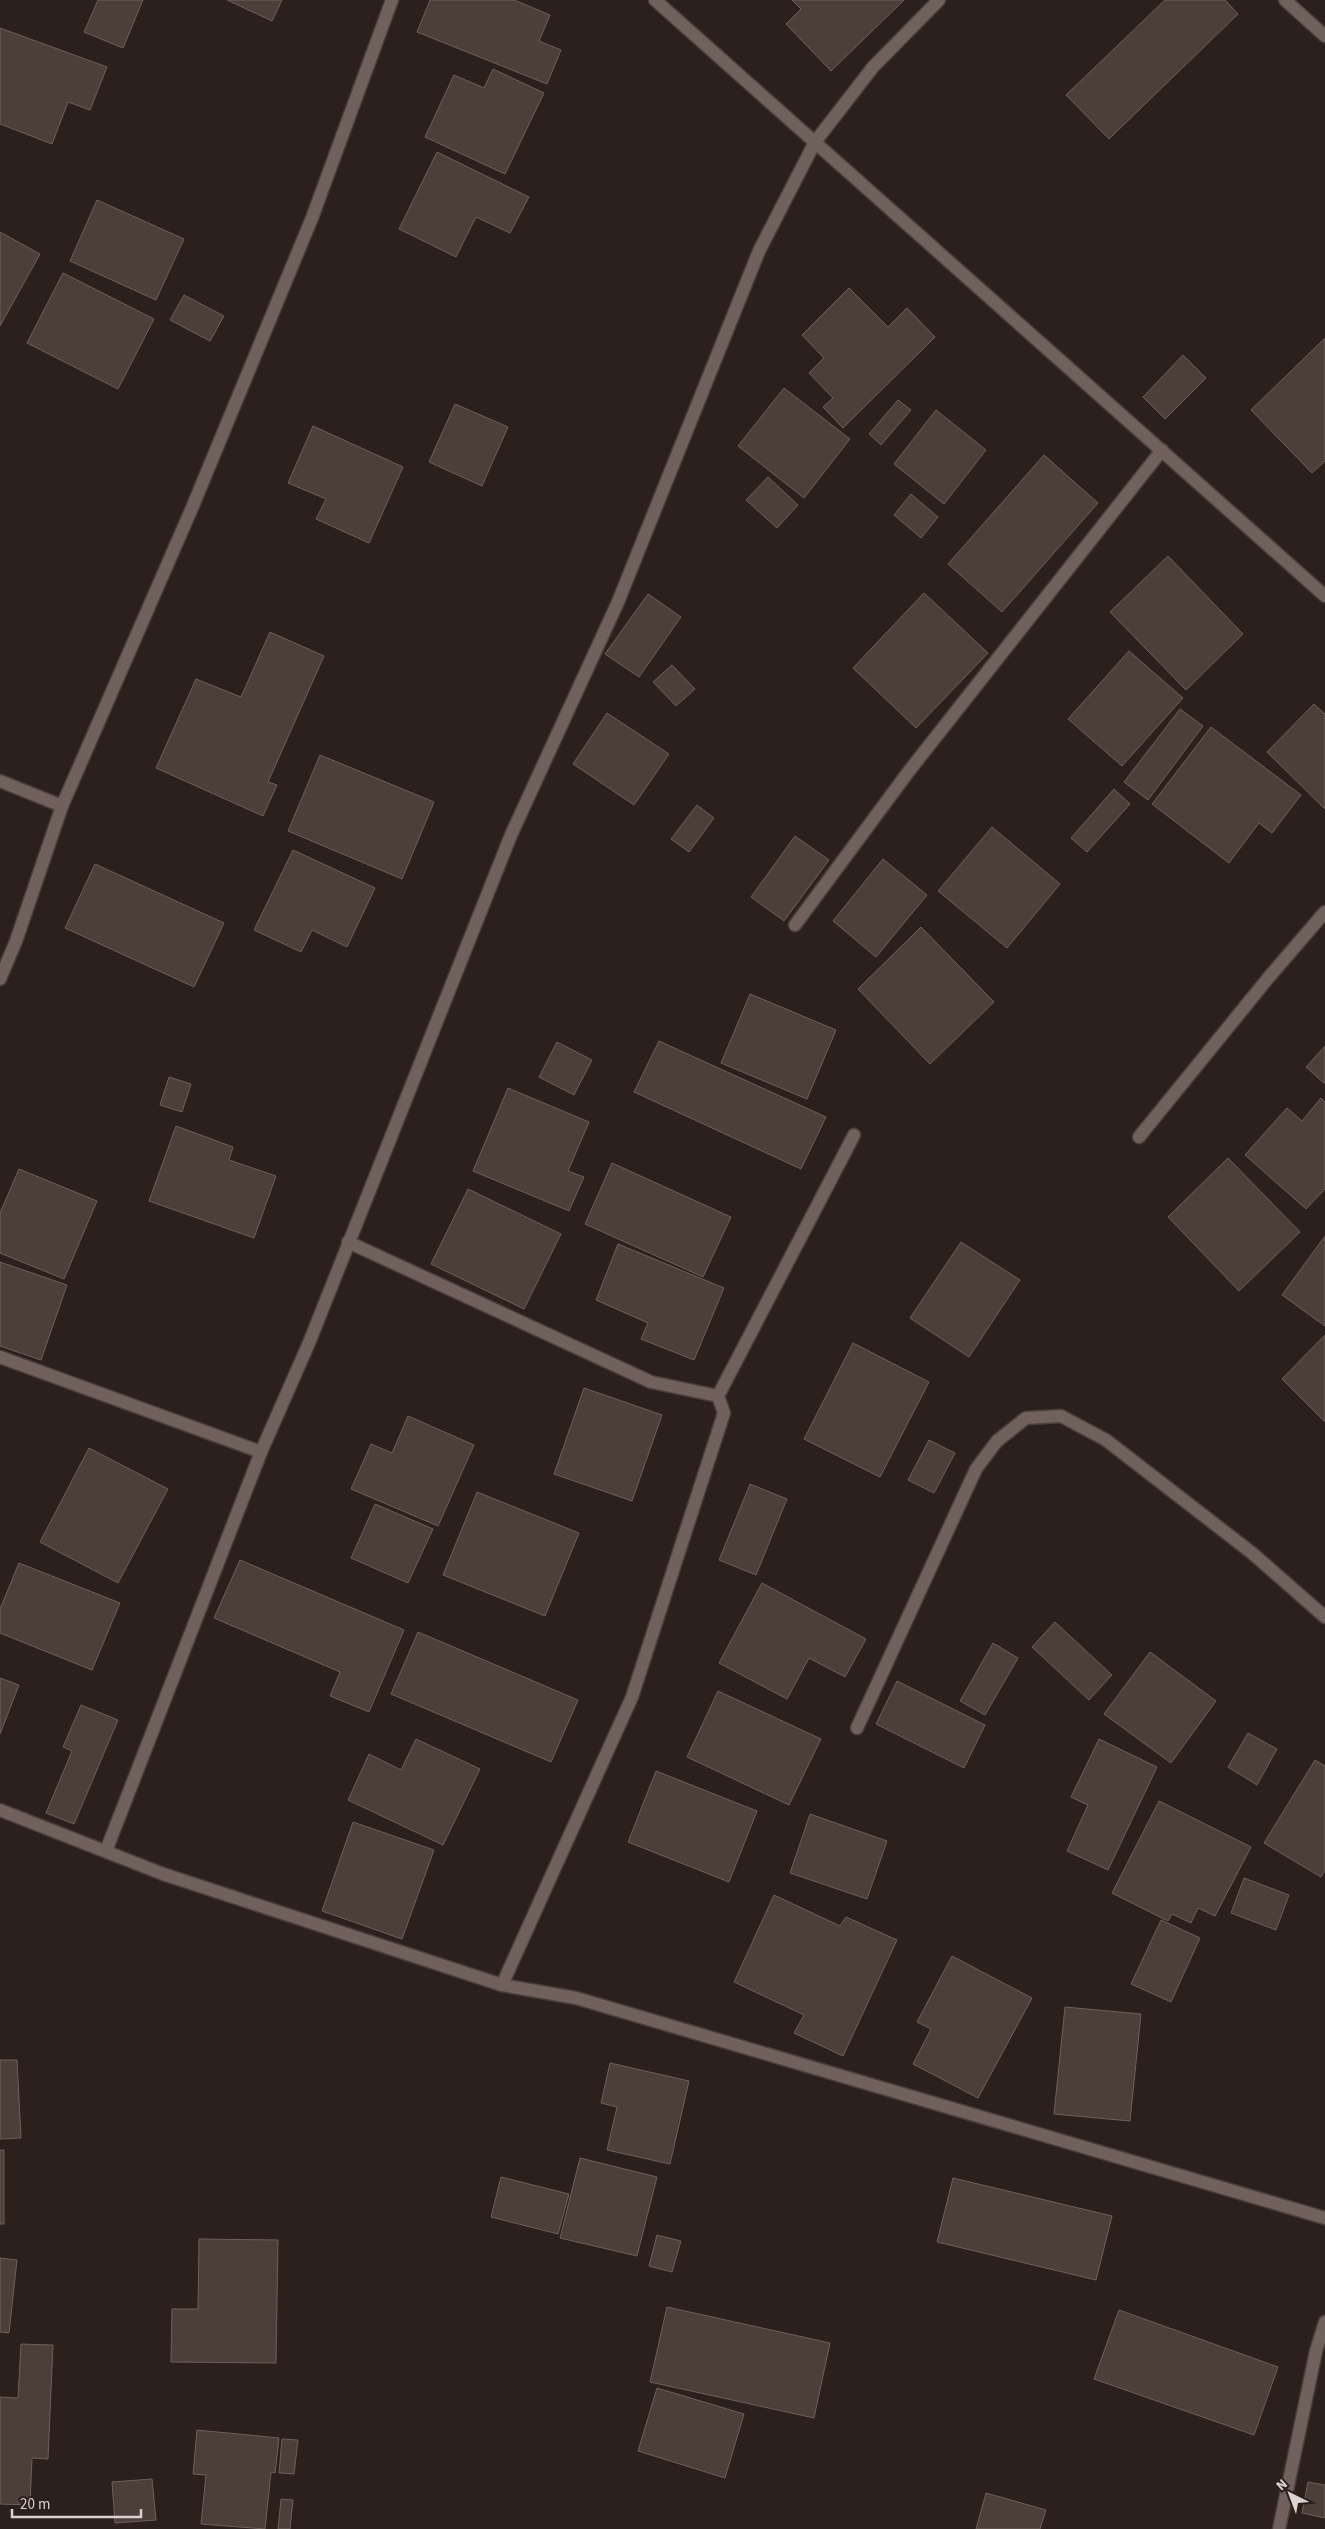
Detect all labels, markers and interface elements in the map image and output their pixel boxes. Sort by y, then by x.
north arrow [1265,2469,1315,2519]
text: N [1272,2475,1292,2496]
scale bar [12,2486,141,2518]
text: 20 m [20,2494,50,2515]

